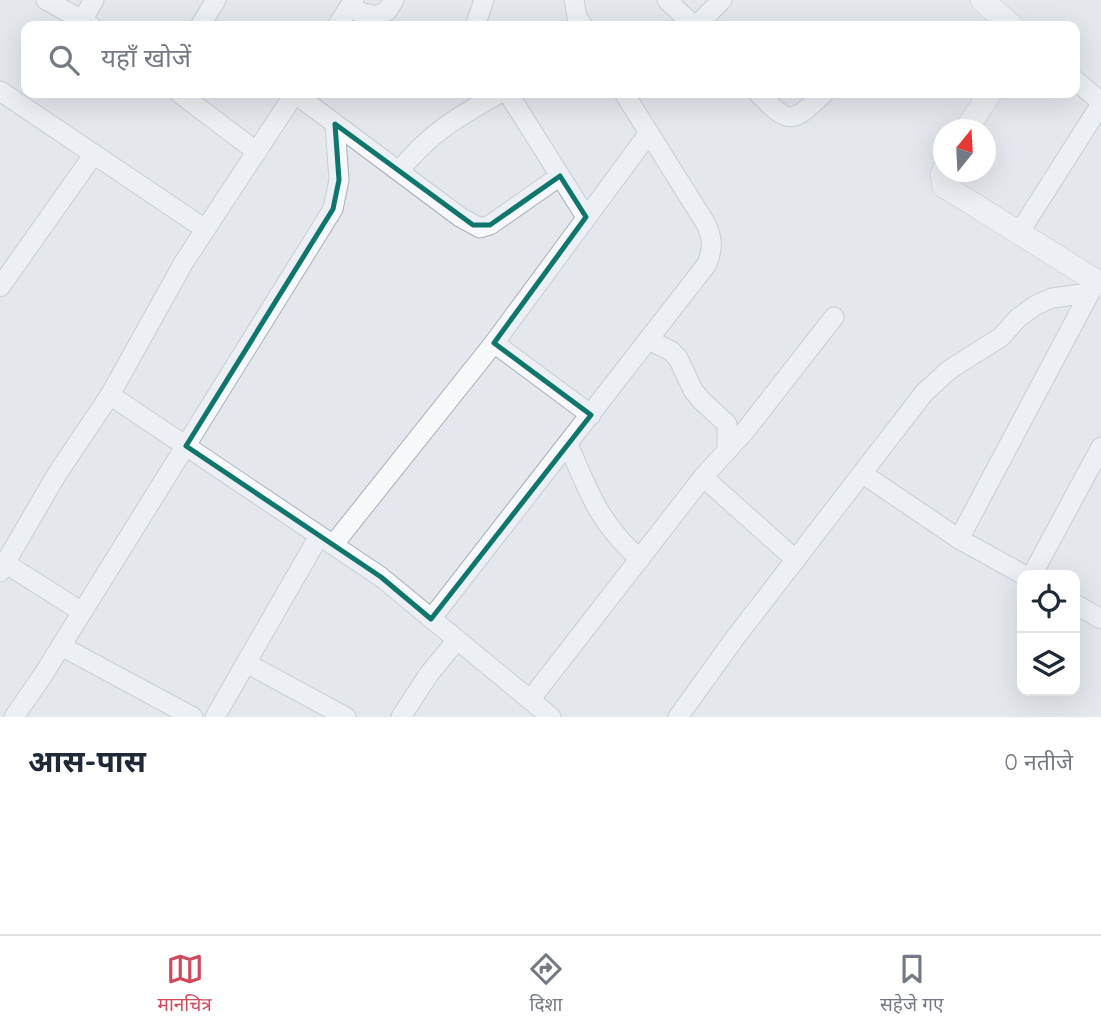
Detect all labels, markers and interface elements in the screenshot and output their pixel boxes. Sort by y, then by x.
search box [21,21,1080,98]
icon: search [45,41,83,79]
text: यहाँ खोजें [101,41,191,74]
north arrow [933,119,996,182]
map controls [1017,570,1080,696]
button: locate [1017,570,1080,633]
button: layers [1017,633,1080,696]
text: आस-पास [28,742,146,780]
text: 0 नतीजे [1004,747,1073,776]
tab: मानचित्र [158,950,212,1019]
tab: दिशा [527,950,565,1019]
tab: सहेजे गए [880,950,943,1019]

